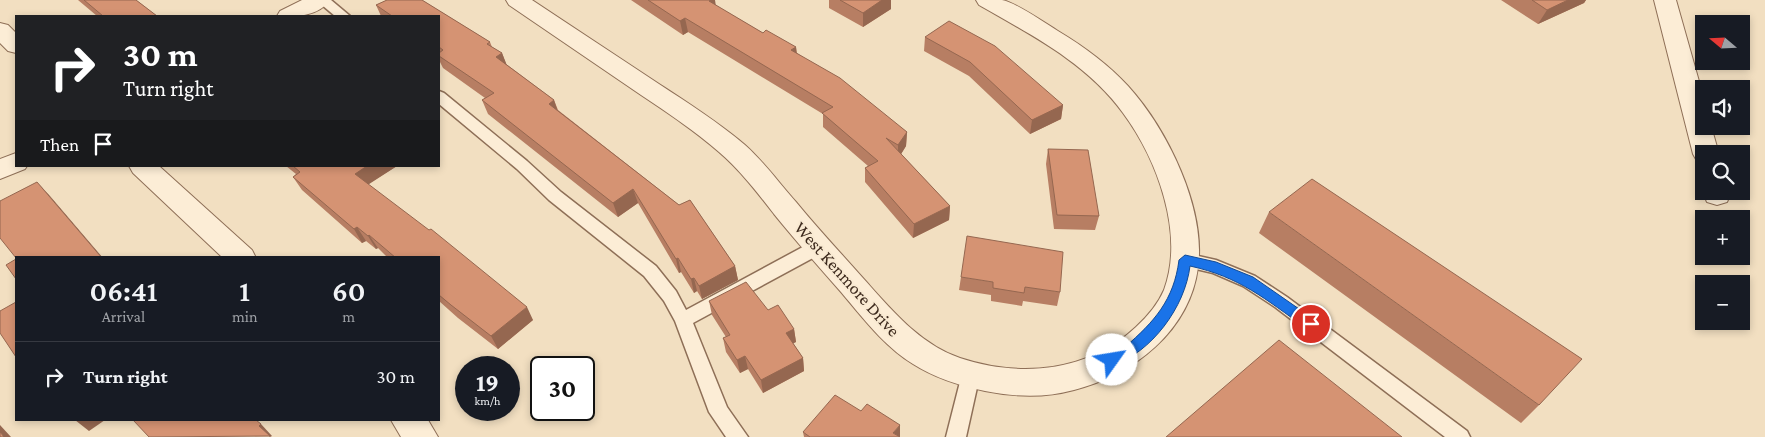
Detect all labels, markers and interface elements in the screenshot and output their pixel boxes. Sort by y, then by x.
north arrow [1695,15,1750,70]
map controls [1695,15,1750,330]
icon: right [40,35,105,100]
text: 30 m [123,35,198,74]
text: Turn right [123,76,214,101]
button: sound [1695,80,1750,135]
icon: arrive [89,130,117,158]
text: Then [40,134,79,155]
button: search [1695,145,1750,200]
button: + [1695,210,1750,265]
street label: West Kenmore Drive [790,217,904,341]
text: 06:41 [89,274,157,307]
text: 1 [239,274,250,307]
text: 60 [332,274,366,307]
button: − [1695,275,1750,330]
pin [1290,303,1332,345]
text: Arrival [102,308,145,325]
text: min [232,308,258,325]
text: m [342,308,355,325]
icon: arrive [1297,310,1325,338]
position arrow [1085,333,1137,385]
speed limit sign: 30 [530,356,595,421]
icon: right [40,363,68,391]
text: Turn right [83,366,168,387]
text: 30 m [376,366,415,387]
text: 19 [476,369,499,396]
text: km/h [475,394,500,408]

